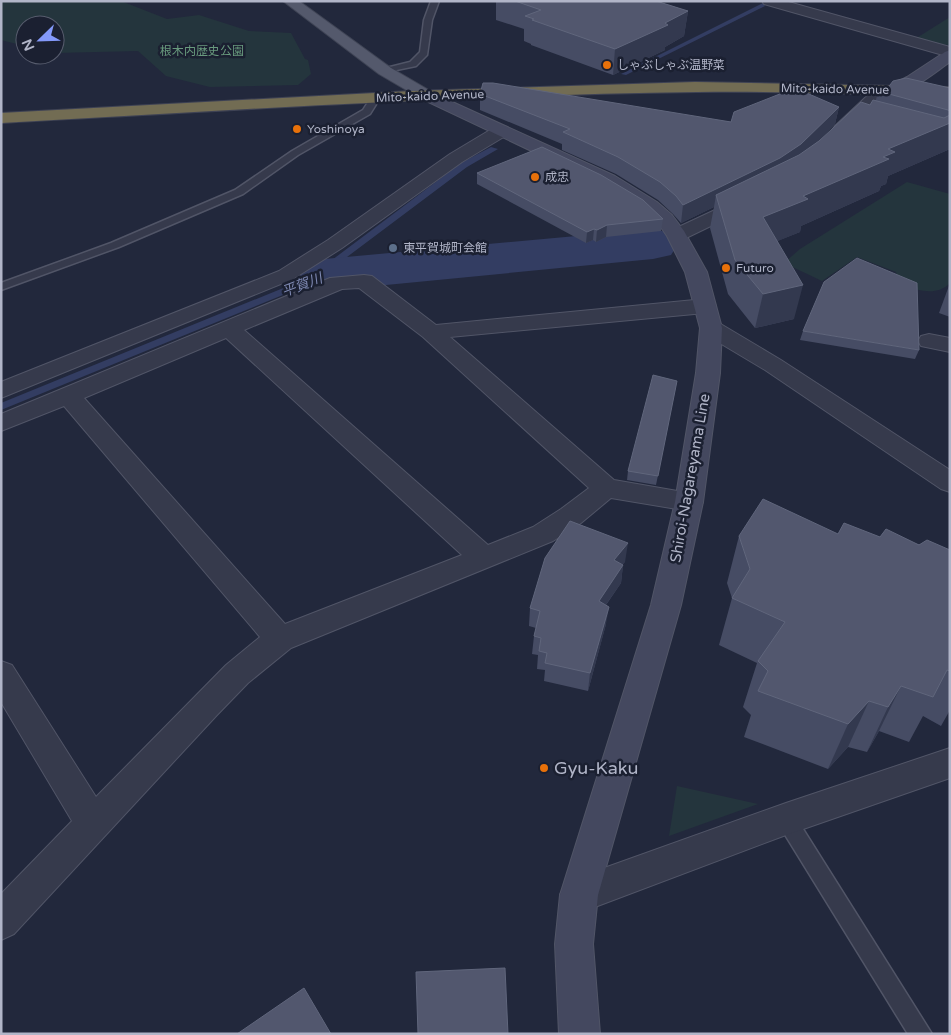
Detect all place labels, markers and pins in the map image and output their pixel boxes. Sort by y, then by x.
place label: しゃぶしゃぶ温野菜 [617,58,725,72]
marker: しゃぶしゃぶ温野菜 [601,59,613,71]
place label: Yoshinoya [307,122,365,136]
marker: Yoshinoya [291,123,303,135]
place label: 成忠 [545,170,569,184]
marker: 成忠 [529,171,541,183]
place label: 東平賀城町会館 [403,241,487,255]
marker: 東平賀城町会館 [387,242,399,254]
place label: Futuro [736,261,774,275]
marker: Futuro [720,262,732,274]
place label: Gyu-Kaku [554,757,639,779]
marker: Gyu-Kaku [538,762,550,774]

